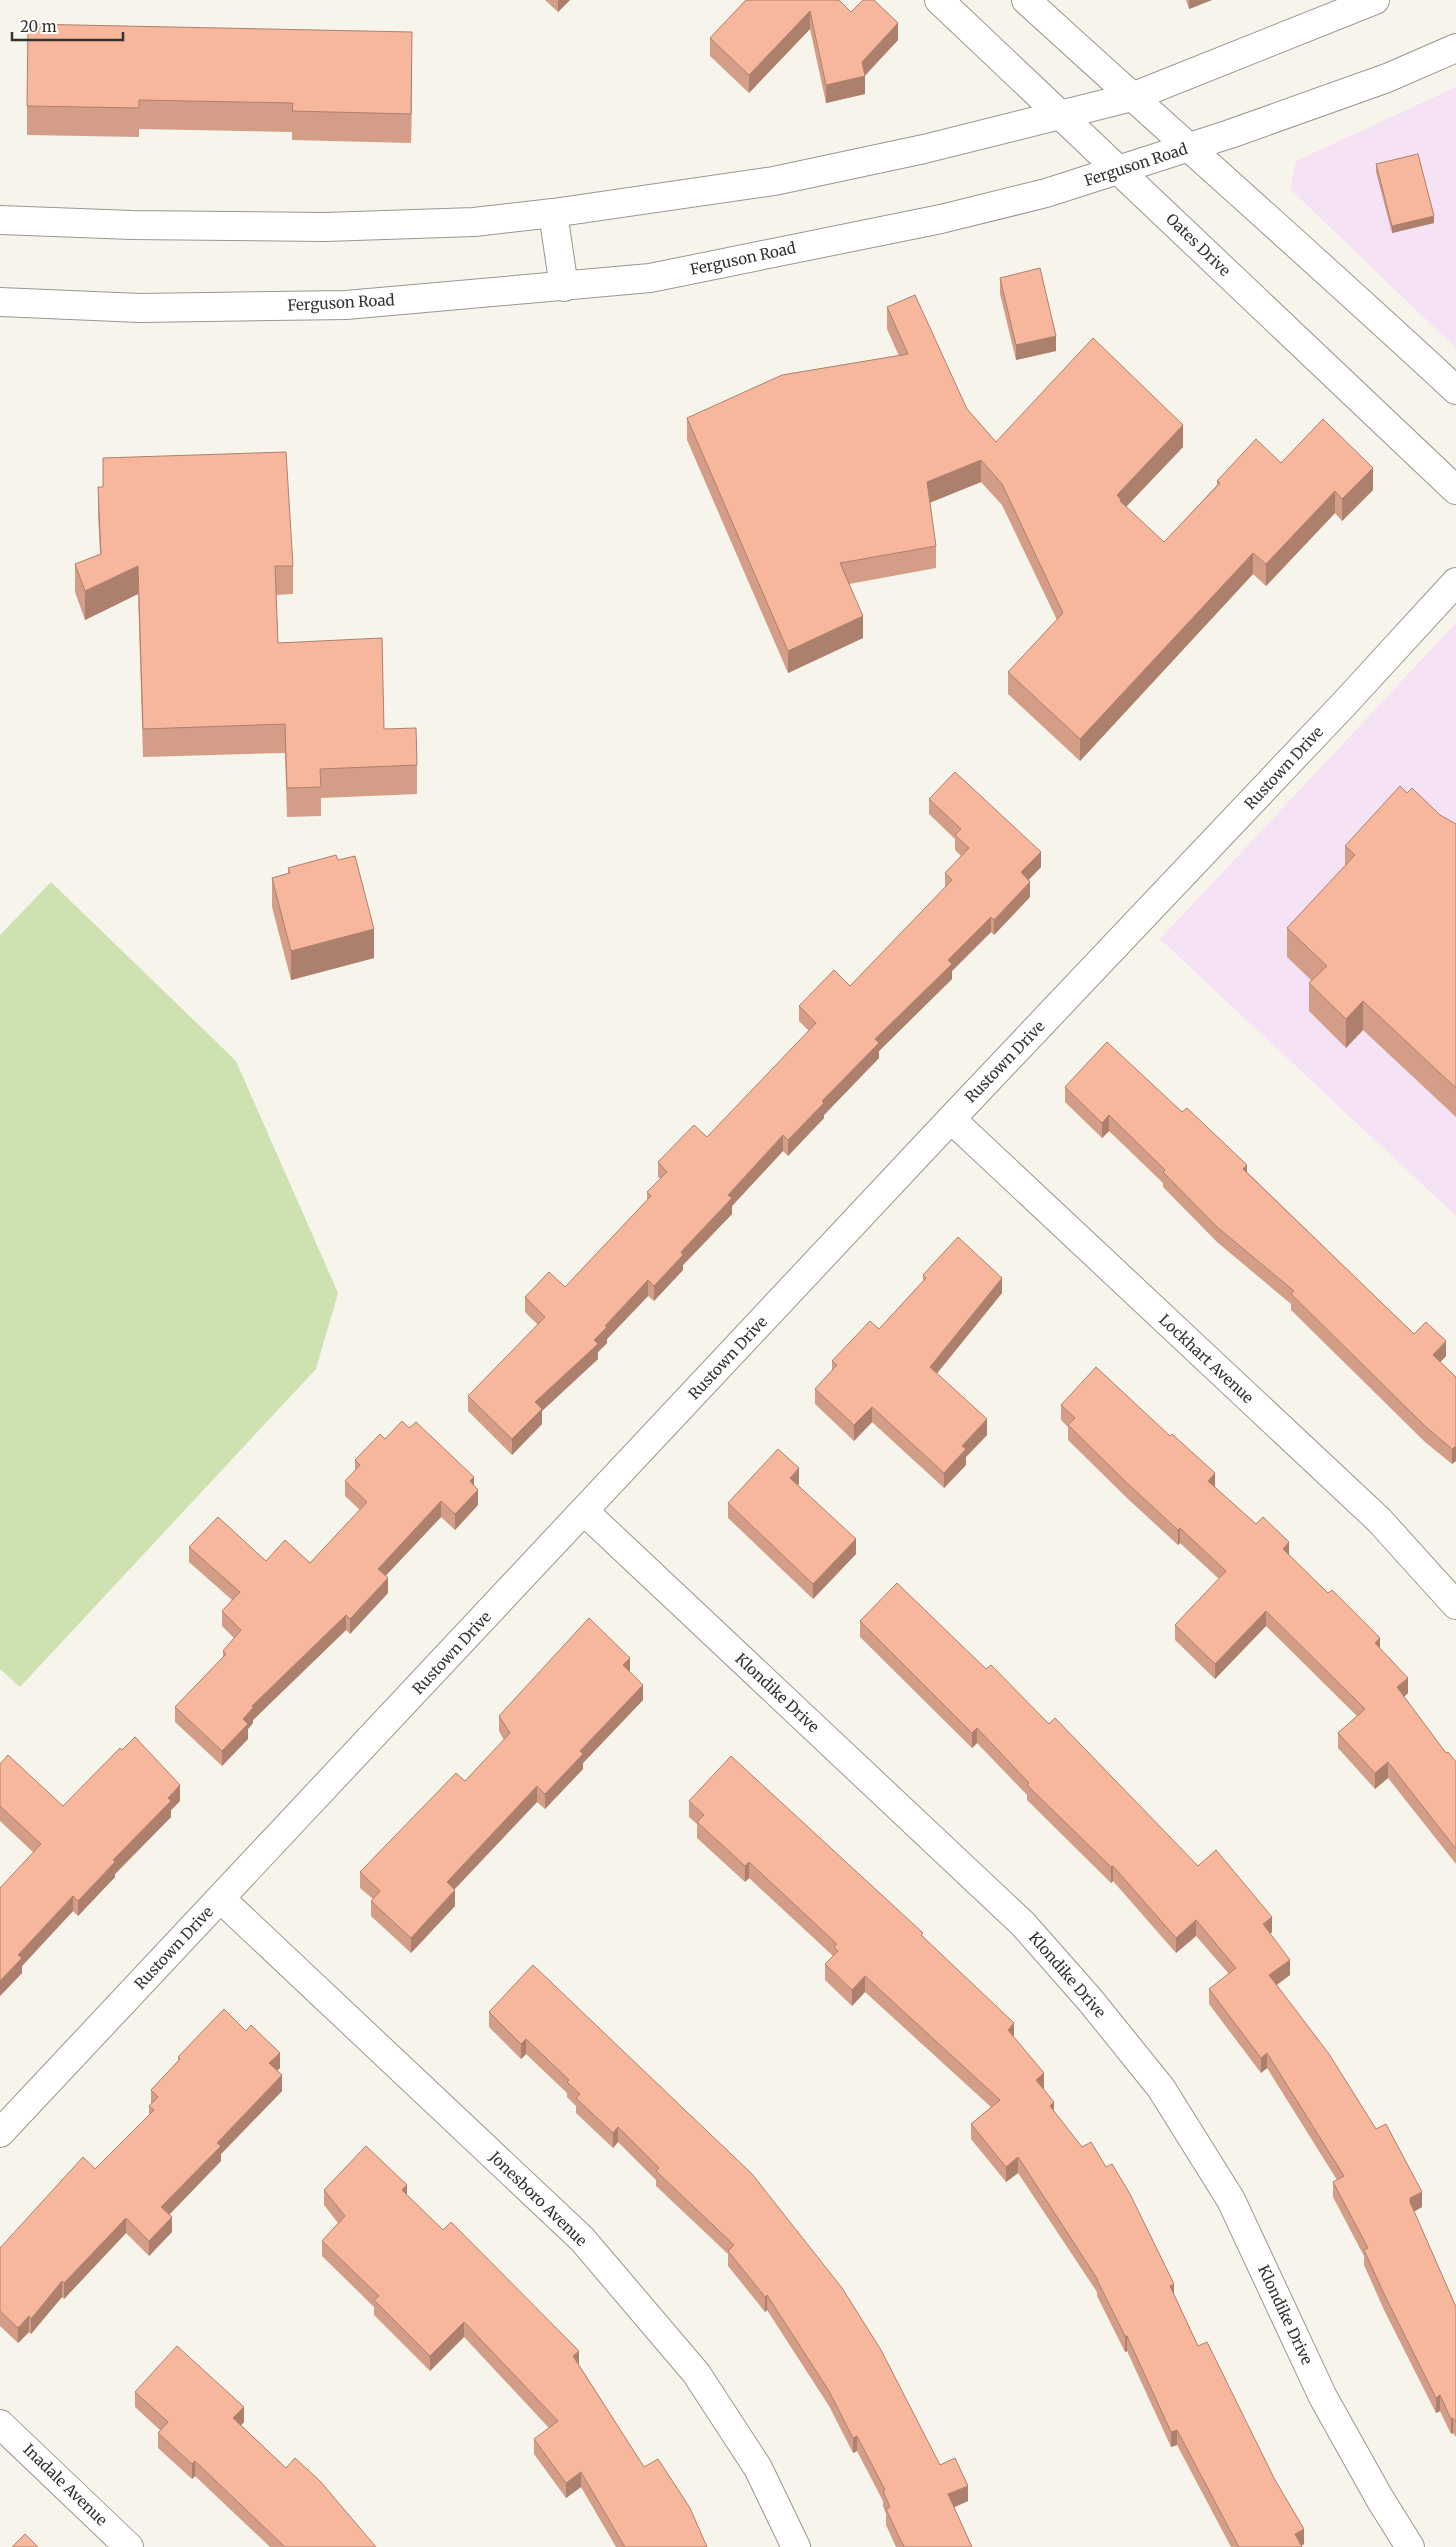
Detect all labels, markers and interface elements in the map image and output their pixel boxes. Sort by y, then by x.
scale bar [12,10,124,42]
text: 20 m [20,17,57,36]
street label: Ferguson Road [1082,139,1190,190]
street label: Oates Drive [1162,209,1235,280]
street label: Ferguson Road [688,238,797,279]
street label: Ferguson Road [287,290,395,315]
street label: Rustown Drive [1240,722,1327,813]
street label: Rustown Drive [961,1017,1049,1107]
street label: Lockhart Avenue [1155,1310,1258,1407]
street label: Rustown Drive [684,1312,771,1403]
street label: Rustown Drive [408,1607,495,1698]
street label: Klondike Drive [731,1649,823,1736]
street label: Rustown Drive [130,1902,217,1993]
street label: Klondike Drive [1025,1928,1110,2022]
street label: Jonesboro Avenue [485,2147,591,2250]
street label: Klondike Drive [1254,2262,1317,2368]
street label: Inadale Avenue [19,2440,111,2530]

